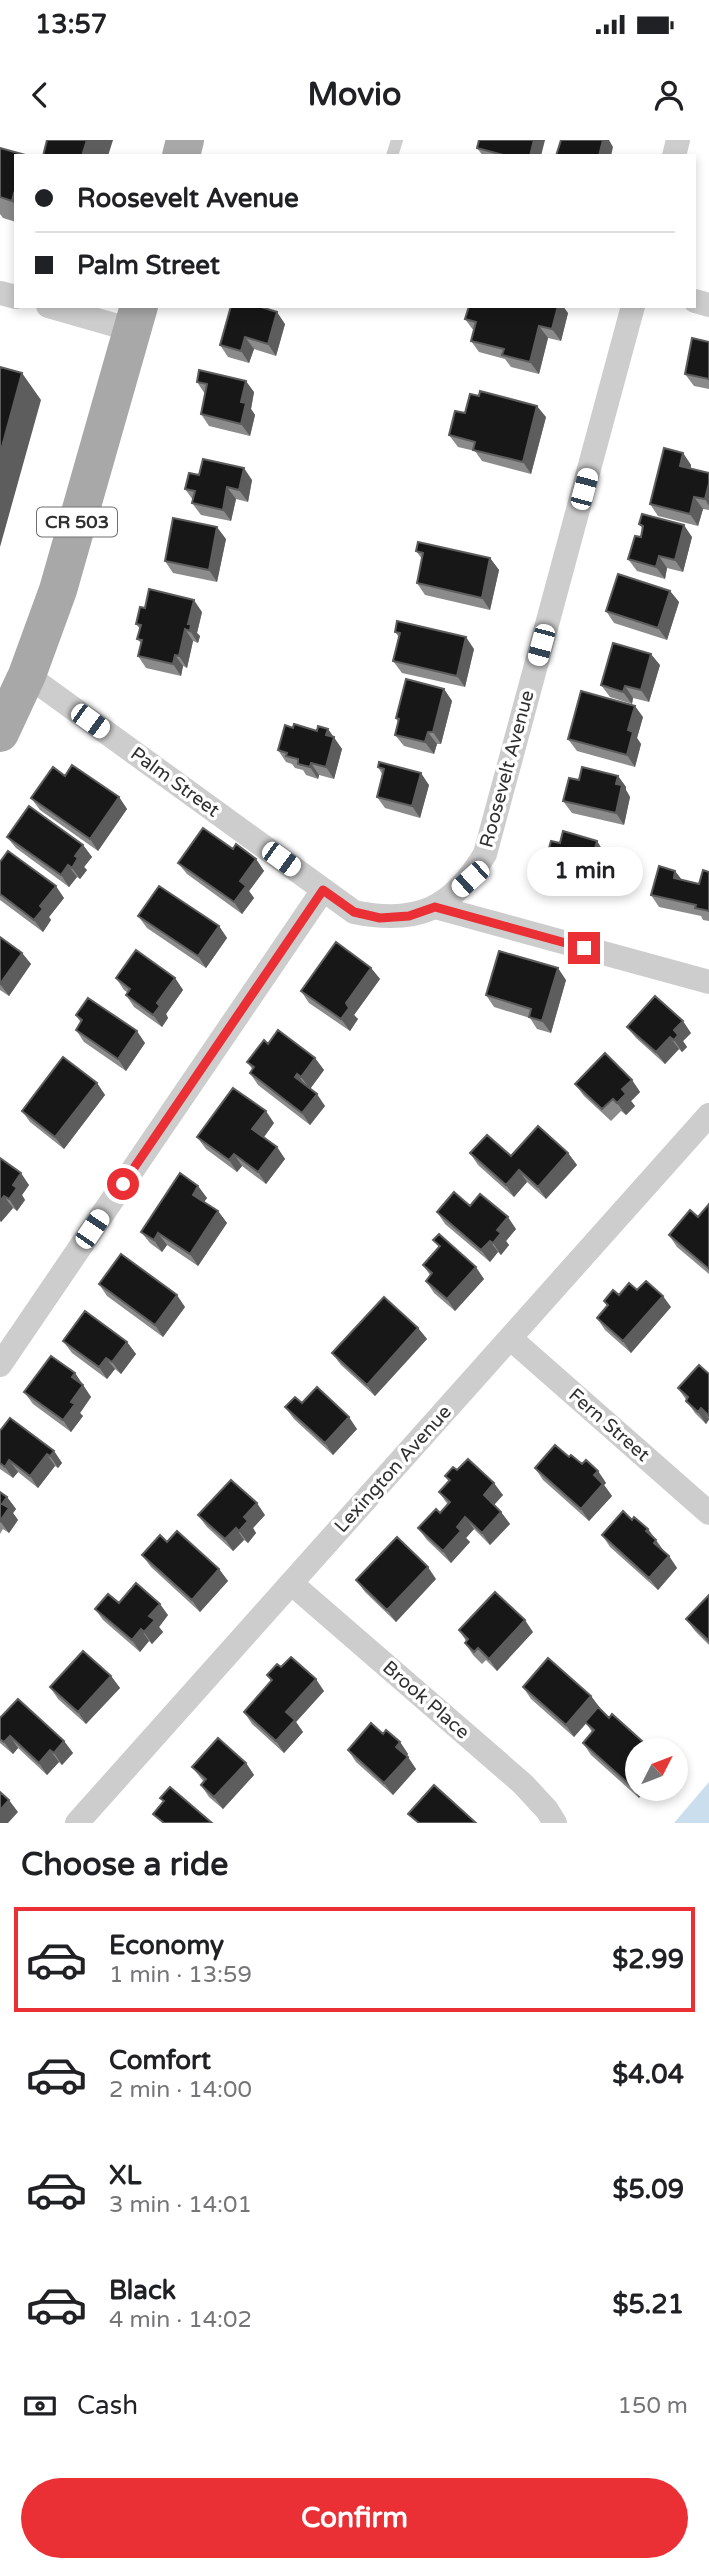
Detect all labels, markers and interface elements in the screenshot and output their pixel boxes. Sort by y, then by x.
text: 13:57 [35,9,107,40]
icon: back [21,76,59,114]
text: Movio [307,76,402,114]
icon: person [650,76,688,114]
text: Roosevelt Avenue [77,183,299,214]
text: Palm Street [77,250,220,281]
car [569,466,600,512]
road number: CR 503 [37,508,117,536]
car [526,622,557,668]
street label: Roosevelt Avenue [475,688,539,850]
car [67,700,114,742]
street label: Palm Street [126,742,224,822]
car [258,838,305,880]
callout: 1 min [526,846,642,896]
car [448,857,493,901]
text: 1 min [554,857,616,885]
route end [568,932,600,964]
route start [107,1168,139,1200]
car [72,1206,113,1252]
street label: Fern Street [564,1384,654,1466]
street label: Lexington Avenue [330,1401,456,1537]
street label: Brook Place [378,1657,474,1743]
north arrow [625,1738,688,1801]
map controls [625,1738,688,1801]
text: Choose a ride [21,1846,228,1884]
icon: car [25,1928,88,1991]
text: Economy [109,1930,224,1961]
text: $2.99 [612,1944,684,1975]
text: 1 min · 13:59 [109,1961,252,1989]
icon: car [25,2043,88,2106]
text: Comfort [109,2045,211,2076]
text: $4.04 [612,2059,684,2090]
text: 2 min · 14:00 [109,2076,252,2104]
icon: car [25,2158,88,2221]
text: XL [109,2160,141,2191]
text: $5.09 [612,2174,684,2205]
text: 3 min · 14:01 [109,2191,252,2219]
icon: car [25,2273,88,2336]
text: Black [109,2275,176,2306]
text: $5.21 [612,2289,684,2320]
text: 4 min · 14:02 [109,2306,252,2334]
icon: cash [21,2387,59,2425]
text: Cash [77,2390,138,2421]
text: 150 m [618,2392,688,2420]
button: Confirm [21,2478,688,2558]

